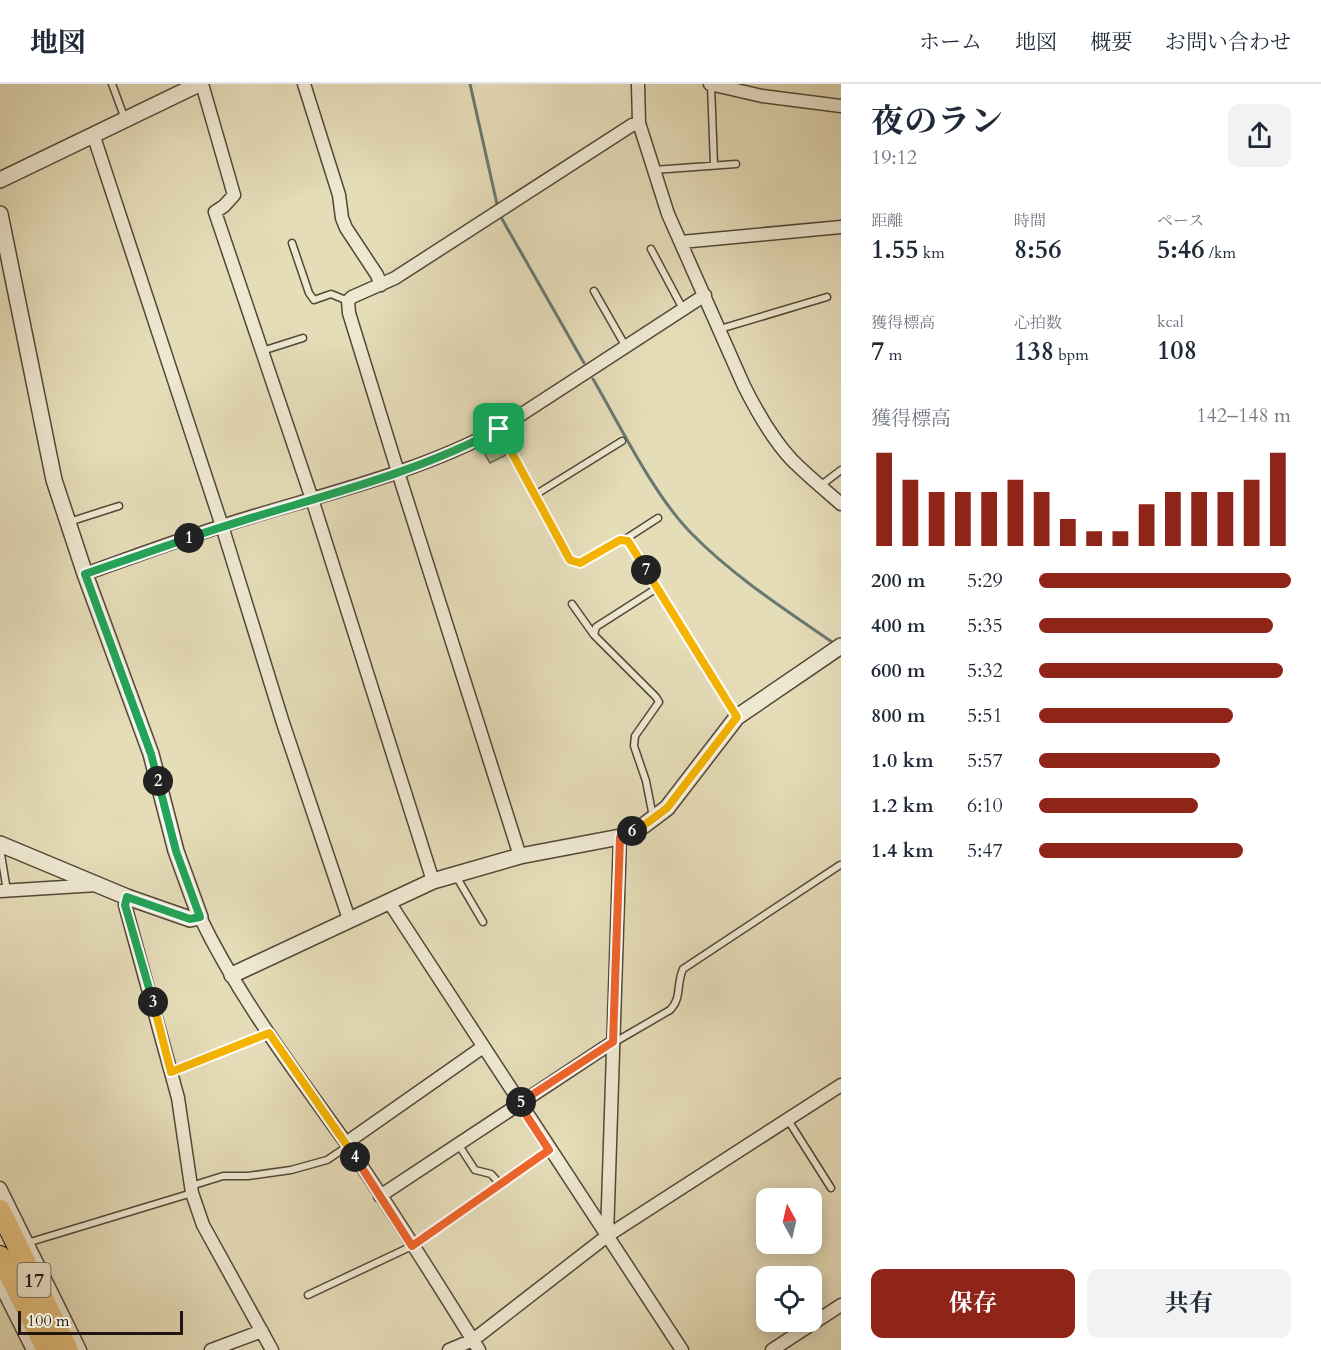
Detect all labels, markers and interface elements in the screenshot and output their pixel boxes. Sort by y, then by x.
text: 地図 [30,24,86,62]
text: ホーム [919,28,982,57]
text: 地図 [1015,28,1057,57]
text: 概要 [1090,28,1132,57]
text: お問い合わせ [1165,28,1291,57]
text: 夜のラン [871,99,1003,144]
button: share [1228,104,1291,167]
text: 19:12 [871,144,917,171]
text: 距離 [871,210,903,232]
text: 時間 [1014,210,1046,232]
text: ペース [1157,210,1204,232]
text: 1.55 [871,232,919,267]
text: 8:56 [1014,232,1062,267]
text: 5:46 [1157,232,1205,267]
text: km [919,242,945,264]
text: /km [1205,242,1236,264]
text: kcal [1157,311,1184,333]
text: 獲得標高 [871,312,935,334]
text: 心拍数 [1014,312,1062,334]
text: 108 [1157,333,1197,368]
text: 7 [871,334,884,369]
text: 138 [1014,334,1054,369]
text: m [884,344,902,366]
text: bpm [1054,344,1089,366]
text: 142–148 m [1196,402,1291,429]
pin [473,403,524,454]
text: 獲得標高 [871,405,951,432]
icon: arrive [482,412,515,445]
pin: 1 [174,523,204,553]
text: 1 [185,527,193,549]
pin: 7 [631,555,661,585]
text: 7 [642,559,650,581]
text: 200 m [871,567,926,594]
text: 5:29 [967,567,1003,594]
text: 400 m [871,612,926,639]
text: 5:35 [967,612,1003,639]
text: 600 m [871,657,926,684]
text: 5:32 [967,657,1003,684]
text: 800 m [871,702,926,729]
text: 5:51 [967,702,1003,729]
text: 1.0 km [871,747,934,774]
text: 5:57 [967,747,1003,774]
pin: 2 [143,766,173,796]
text: 2 [154,770,162,792]
text: 1.2 km [871,792,934,819]
text: 6:10 [967,792,1003,819]
pin: 6 [617,816,647,846]
text: 6 [628,820,636,842]
text: 1.4 km [871,837,934,864]
text: 5:47 [967,837,1003,864]
pin: 3 [138,987,168,1017]
text: 3 [149,991,157,1013]
pin: 5 [506,1087,536,1117]
text: 5 [517,1091,525,1113]
pin: 4 [340,1142,370,1172]
text: 4 [351,1146,359,1168]
north arrow [756,1188,822,1254]
map controls [756,1188,822,1332]
road number: 17 [18,1263,51,1297]
button: locate [756,1266,822,1332]
button: 保存 [871,1269,1075,1338]
button: 共有 [1087,1269,1291,1338]
scale bar [18,1308,183,1336]
text: 100 m [27,1310,69,1332]

